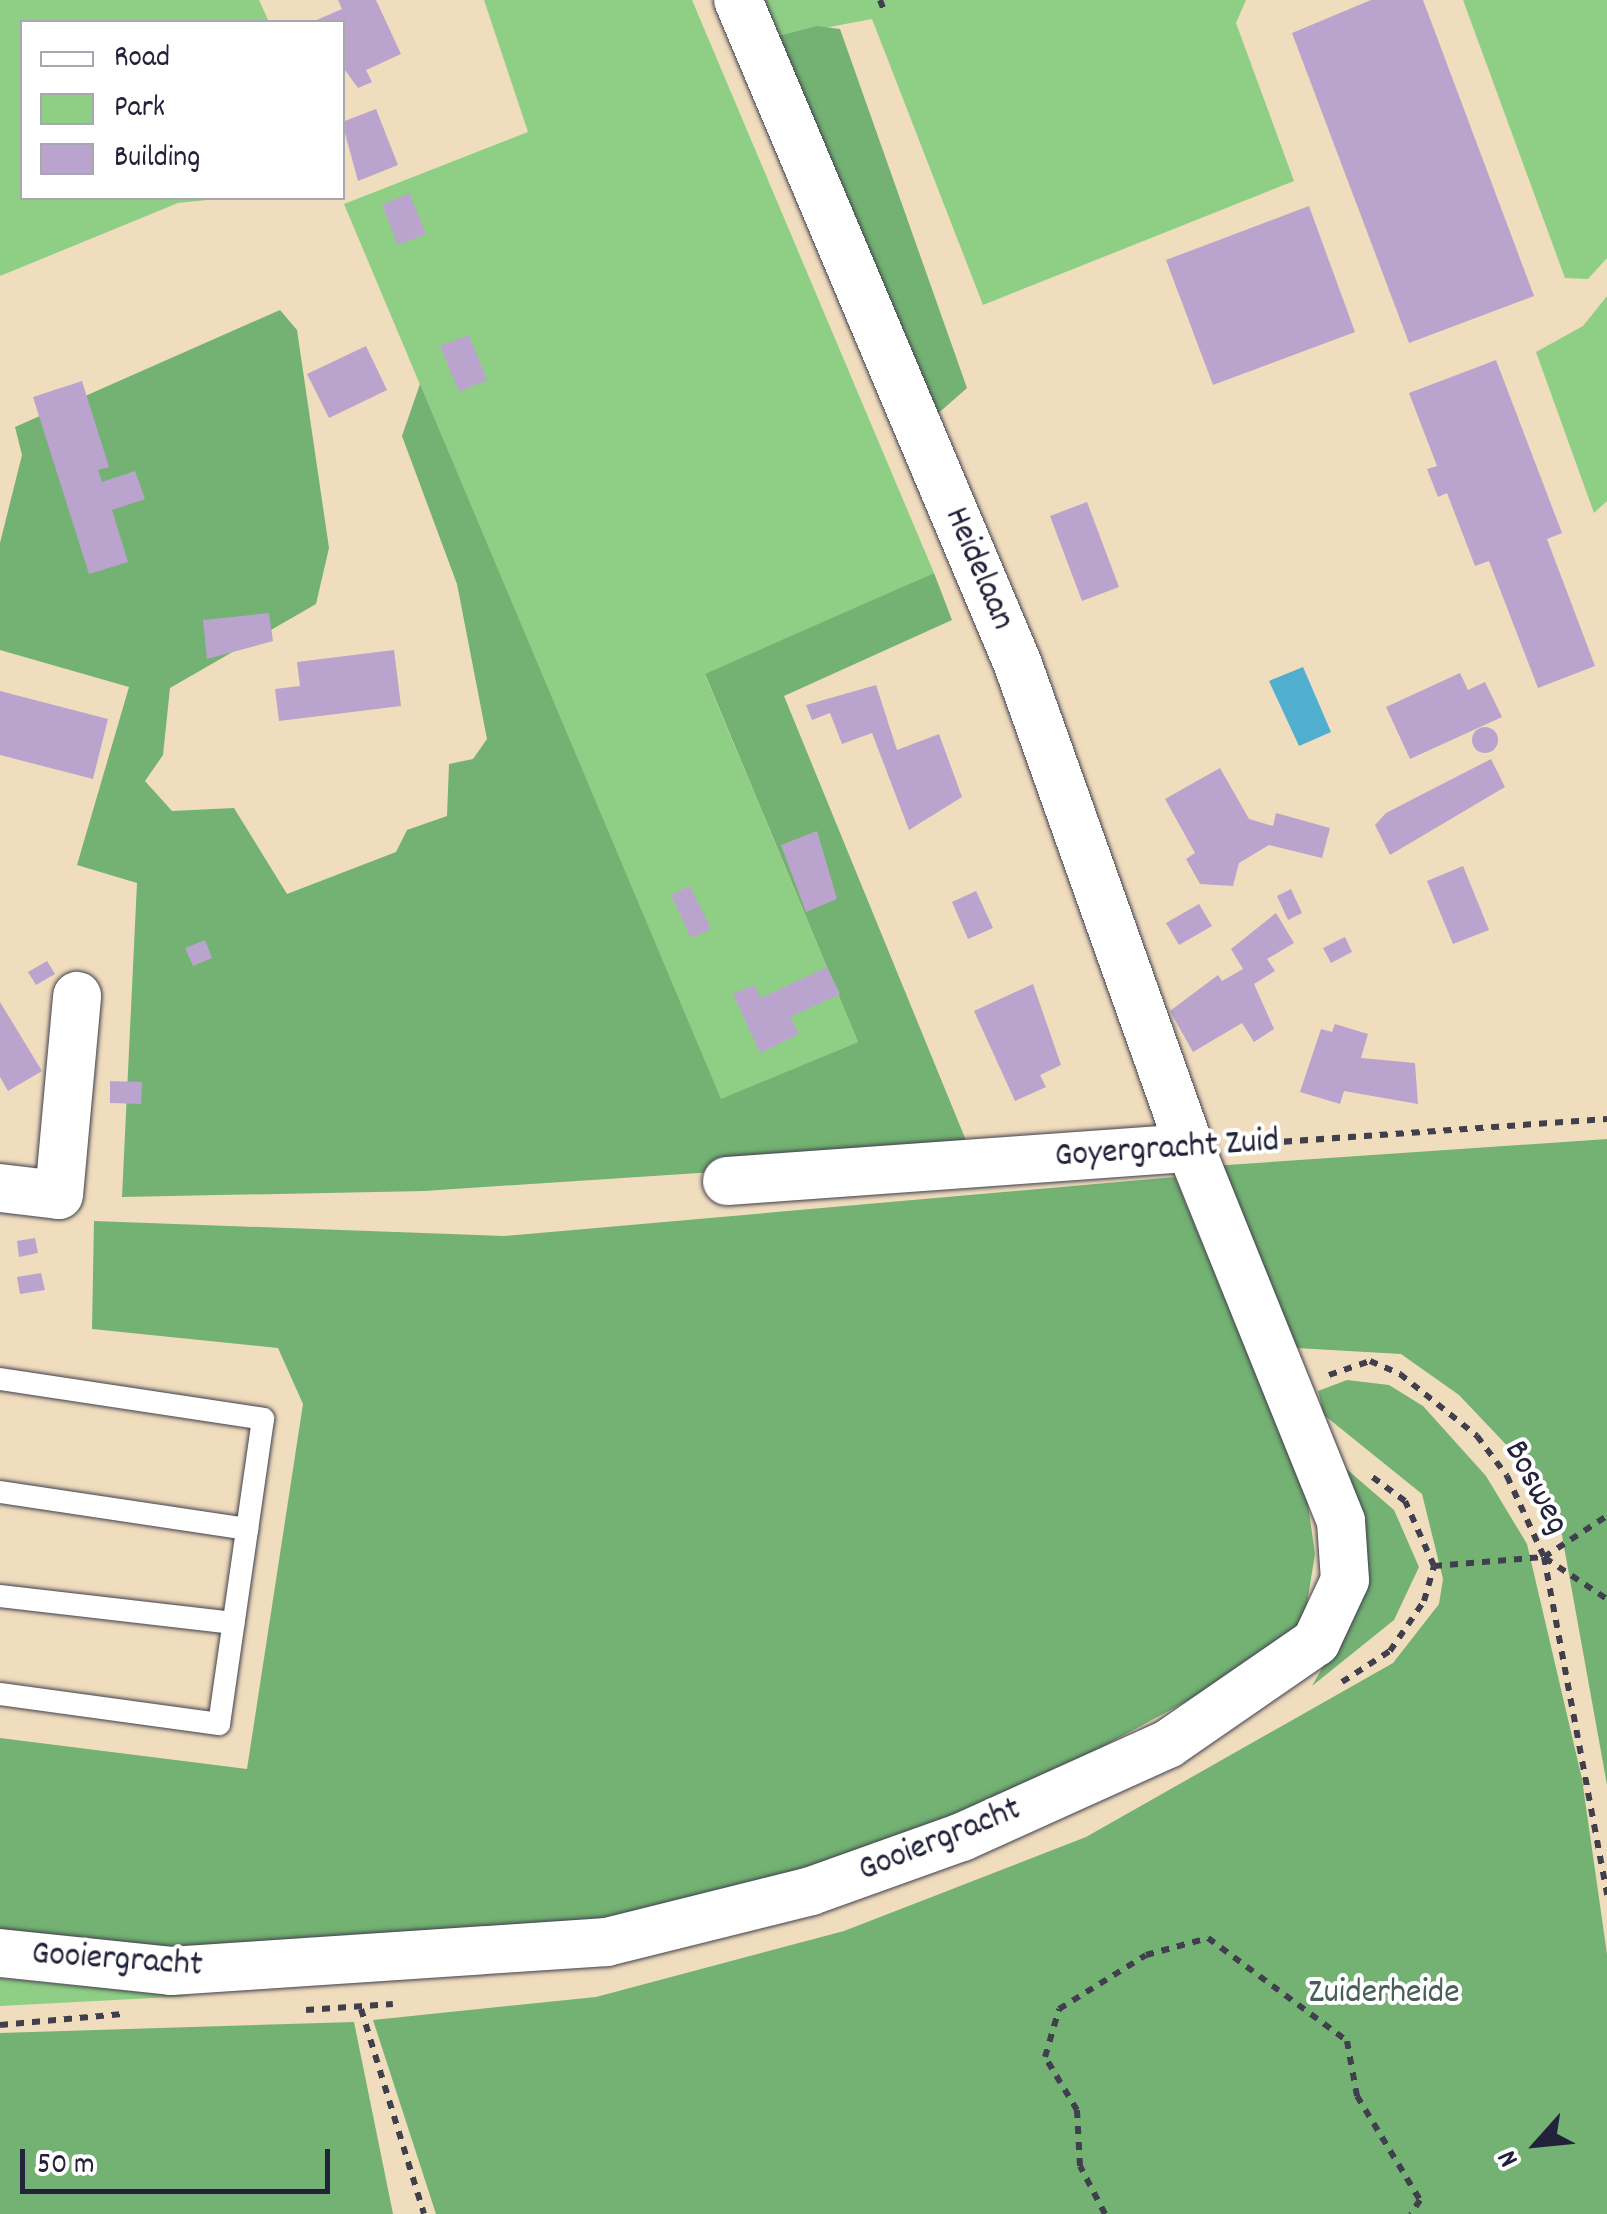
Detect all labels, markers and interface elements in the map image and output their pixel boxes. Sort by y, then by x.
legend [20,20,345,200]
text: Road [114,38,170,81]
text: Park [114,88,165,131]
text: Building [114,138,200,181]
street label: Heidelaan [933,501,1023,637]
street label: Goyergracht Zuid [1053,1121,1281,1179]
street label: Bosweg [1493,1434,1577,1542]
street label: Gooiergracht [853,1789,1027,1893]
street label: Gooiergracht [30,1934,204,1988]
park label: Zuiderheide [1308,1973,1460,2015]
north arrow [1487,2094,1587,2194]
scale bar [25,2129,335,2191]
text: N [1489,2142,1531,2173]
text: 50 m [37,2145,95,2188]

